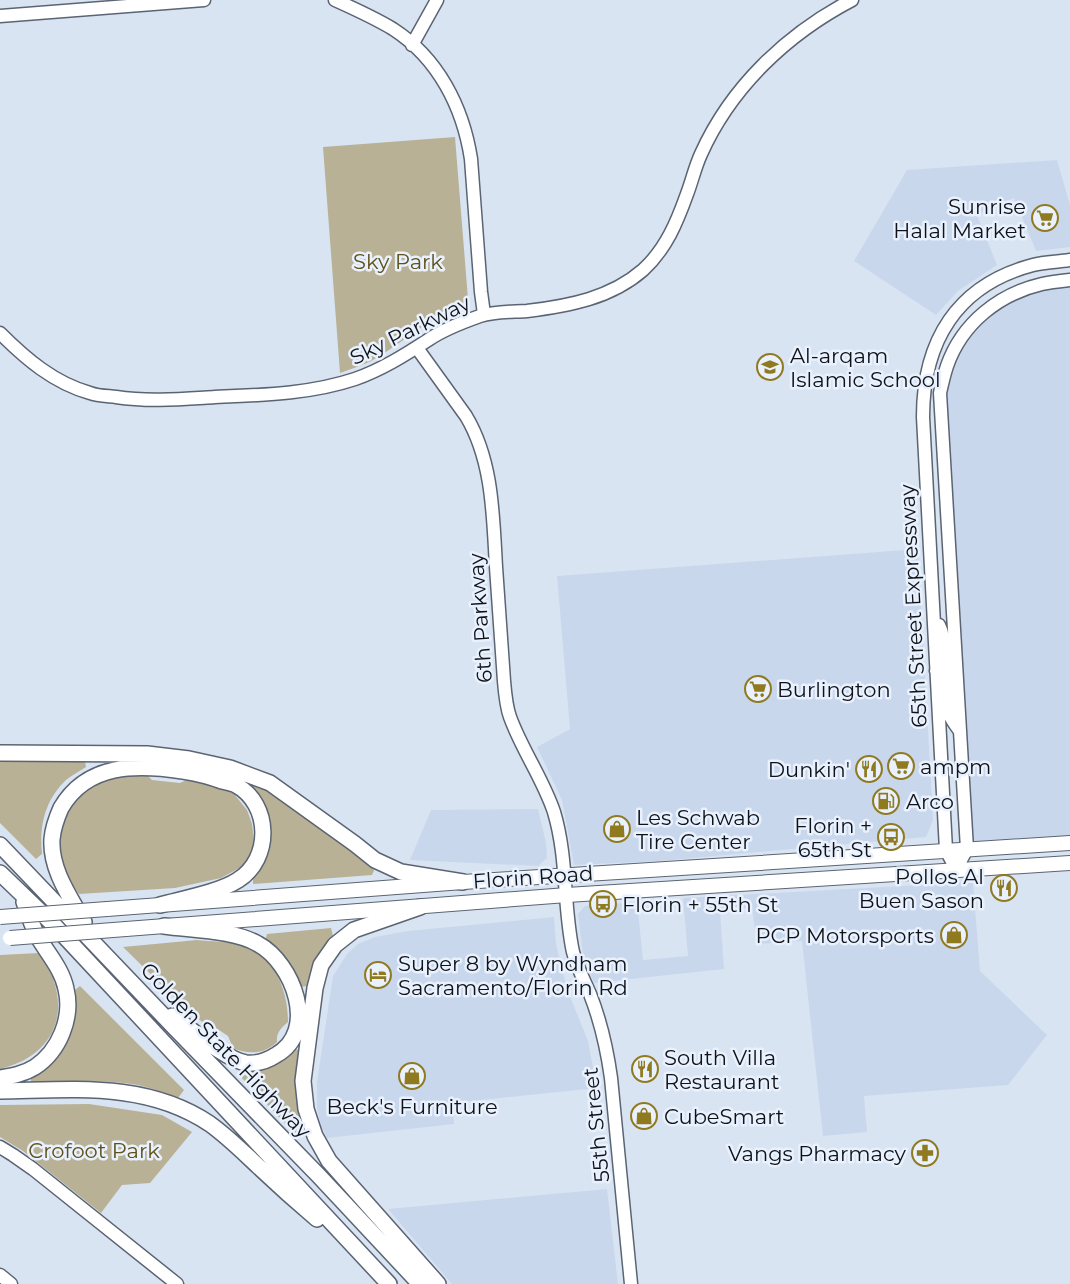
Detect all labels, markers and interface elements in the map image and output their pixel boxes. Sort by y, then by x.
place label: Sunrise Halal Market [893,194,1026,243]
supermarket icon: Sunrise Halal Market [1030,203,1060,233]
park label: Sky Park [353,249,443,274]
street label: Sky Parkway [346,290,475,370]
place label: Al-arqam Islamic School [790,343,941,392]
school or university icon: Al-arqam Islamic School [755,352,785,382]
street label: 65th Street Expressway [894,483,932,728]
street label: 6th Parkway [463,552,497,684]
supermarket icon: Burlington [743,674,773,704]
place label: Burlington [777,677,891,702]
supermarket icon: ampm [886,751,916,781]
restaurant icon: Dunkin' [854,754,884,784]
place label: ampm [920,754,991,779]
place label: Dunkin' [768,757,850,782]
fuel station icon: Arco [871,786,901,816]
place label: Arco [906,789,954,814]
place label: Les Schwab Tire Center [636,805,760,854]
place label: Florin + 65th St [794,813,872,862]
shop icon: Les Schwab Tire Center [602,814,632,844]
bus stop icon: Florin + 65th St [876,822,906,852]
street label: Florin Road [472,860,594,894]
place label: Pollos Al Buen Sason [859,864,984,913]
restaurant icon: Pollos Al Buen Sason [989,873,1019,903]
bus stop icon: Florin + 55th St [588,889,618,919]
place label: Florin + 55th St [622,892,779,917]
shop icon: PCP Motorsports [939,920,969,950]
place label: PCP Motorsports [755,923,934,948]
place label: Super 8 by Wyndham Sacramento/Florin Rd [398,951,628,1000]
street label: Golden State Highway [136,957,317,1143]
hotel icon: Super 8 by Wyndham Sacramento/Florin Rd [363,960,393,990]
place label: South Villa Restaurant [664,1045,779,1094]
restaurant icon: South Villa Restaurant [630,1054,660,1084]
shop icon: Beck's Furniture [397,1061,427,1091]
street label: 55th Street [578,1066,614,1184]
place label: Beck's Furniture [326,1094,498,1119]
shop icon: CubeSmart [629,1101,659,1131]
place label: CubeSmart [664,1104,784,1129]
park label: Crofoot Park [28,1138,160,1163]
pharmacy icon: Vangs Pharmacy [910,1138,940,1168]
place label: Vangs Pharmacy [728,1141,907,1166]

